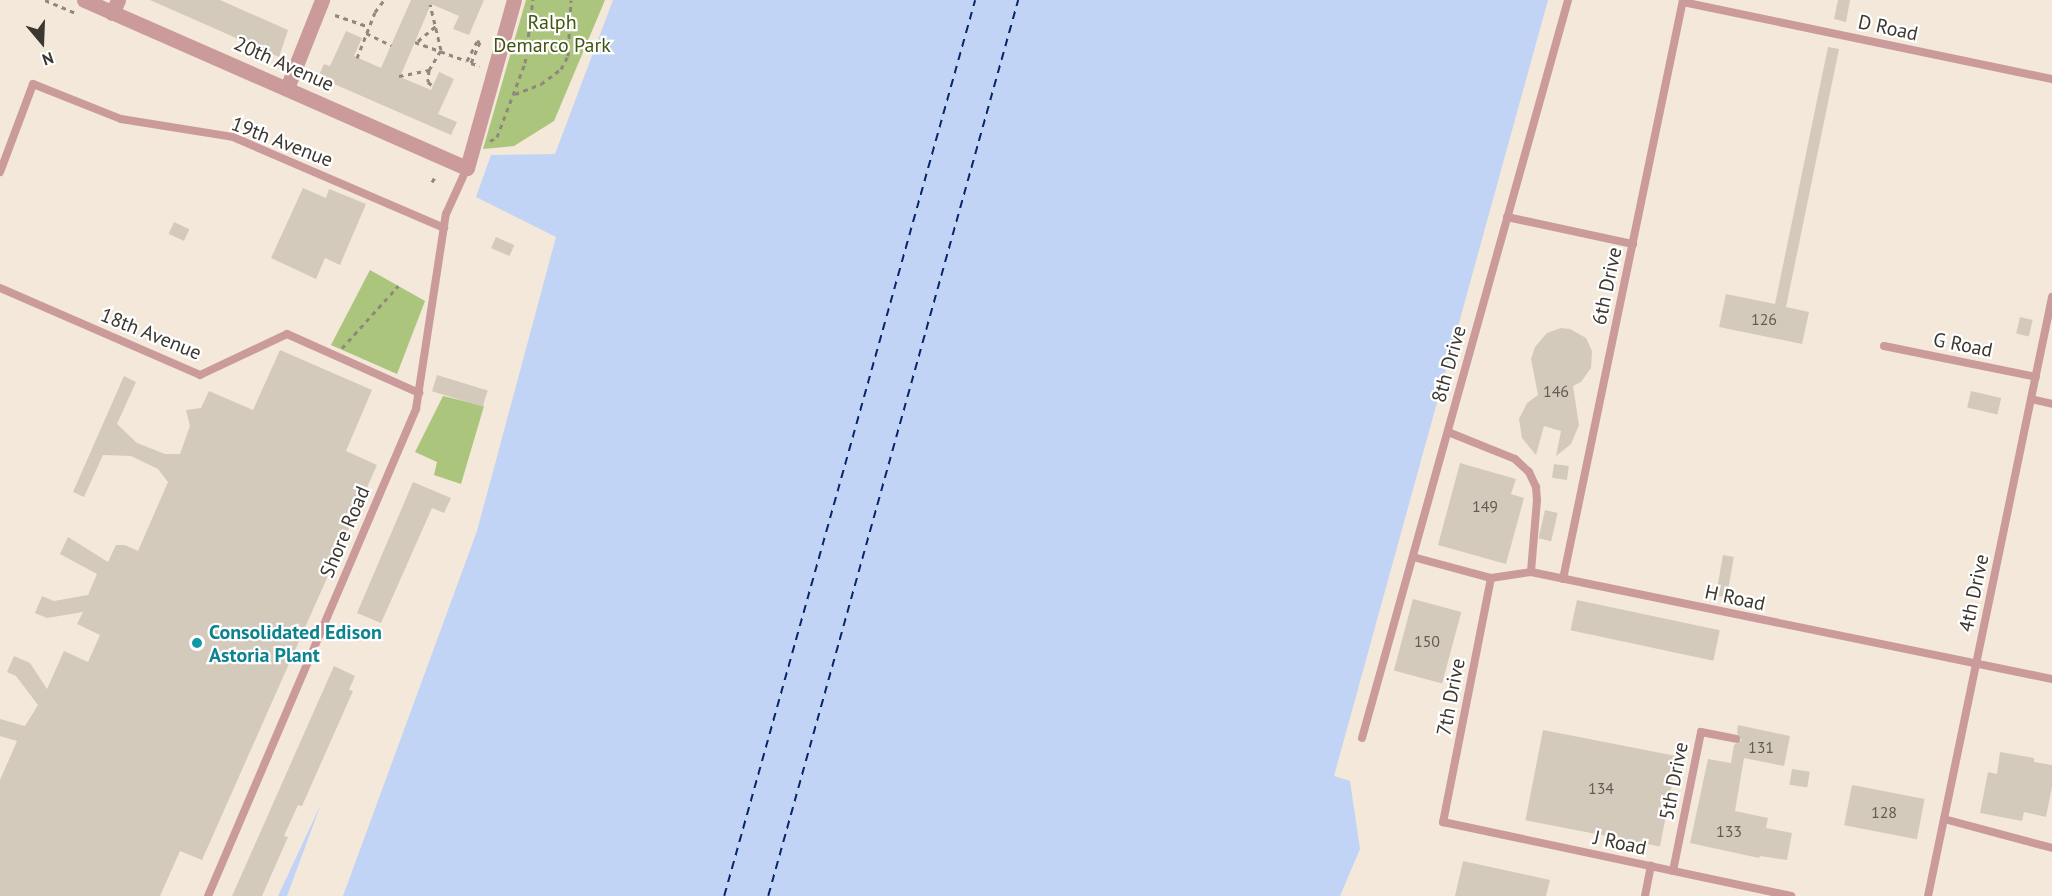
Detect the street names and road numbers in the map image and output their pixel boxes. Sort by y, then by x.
street label: D Road [1856,10,1920,46]
street label: 20th Avenue [230,31,338,97]
street label: 19th Avenue [228,112,336,172]
street label: 6th Drive [1587,245,1627,327]
street label: 18th Avenue [97,303,205,365]
street label: 8th Drive [1427,323,1471,405]
street label: G Road [1931,328,1995,362]
street label: Shore Road [315,483,375,581]
street label: 4th Drive [1954,552,1994,634]
street label: H Road [1703,580,1767,616]
street label: 7th Drive [1432,656,1470,738]
street label: 5th Drive [1655,740,1693,822]
street label: J Road [1591,826,1649,860]

